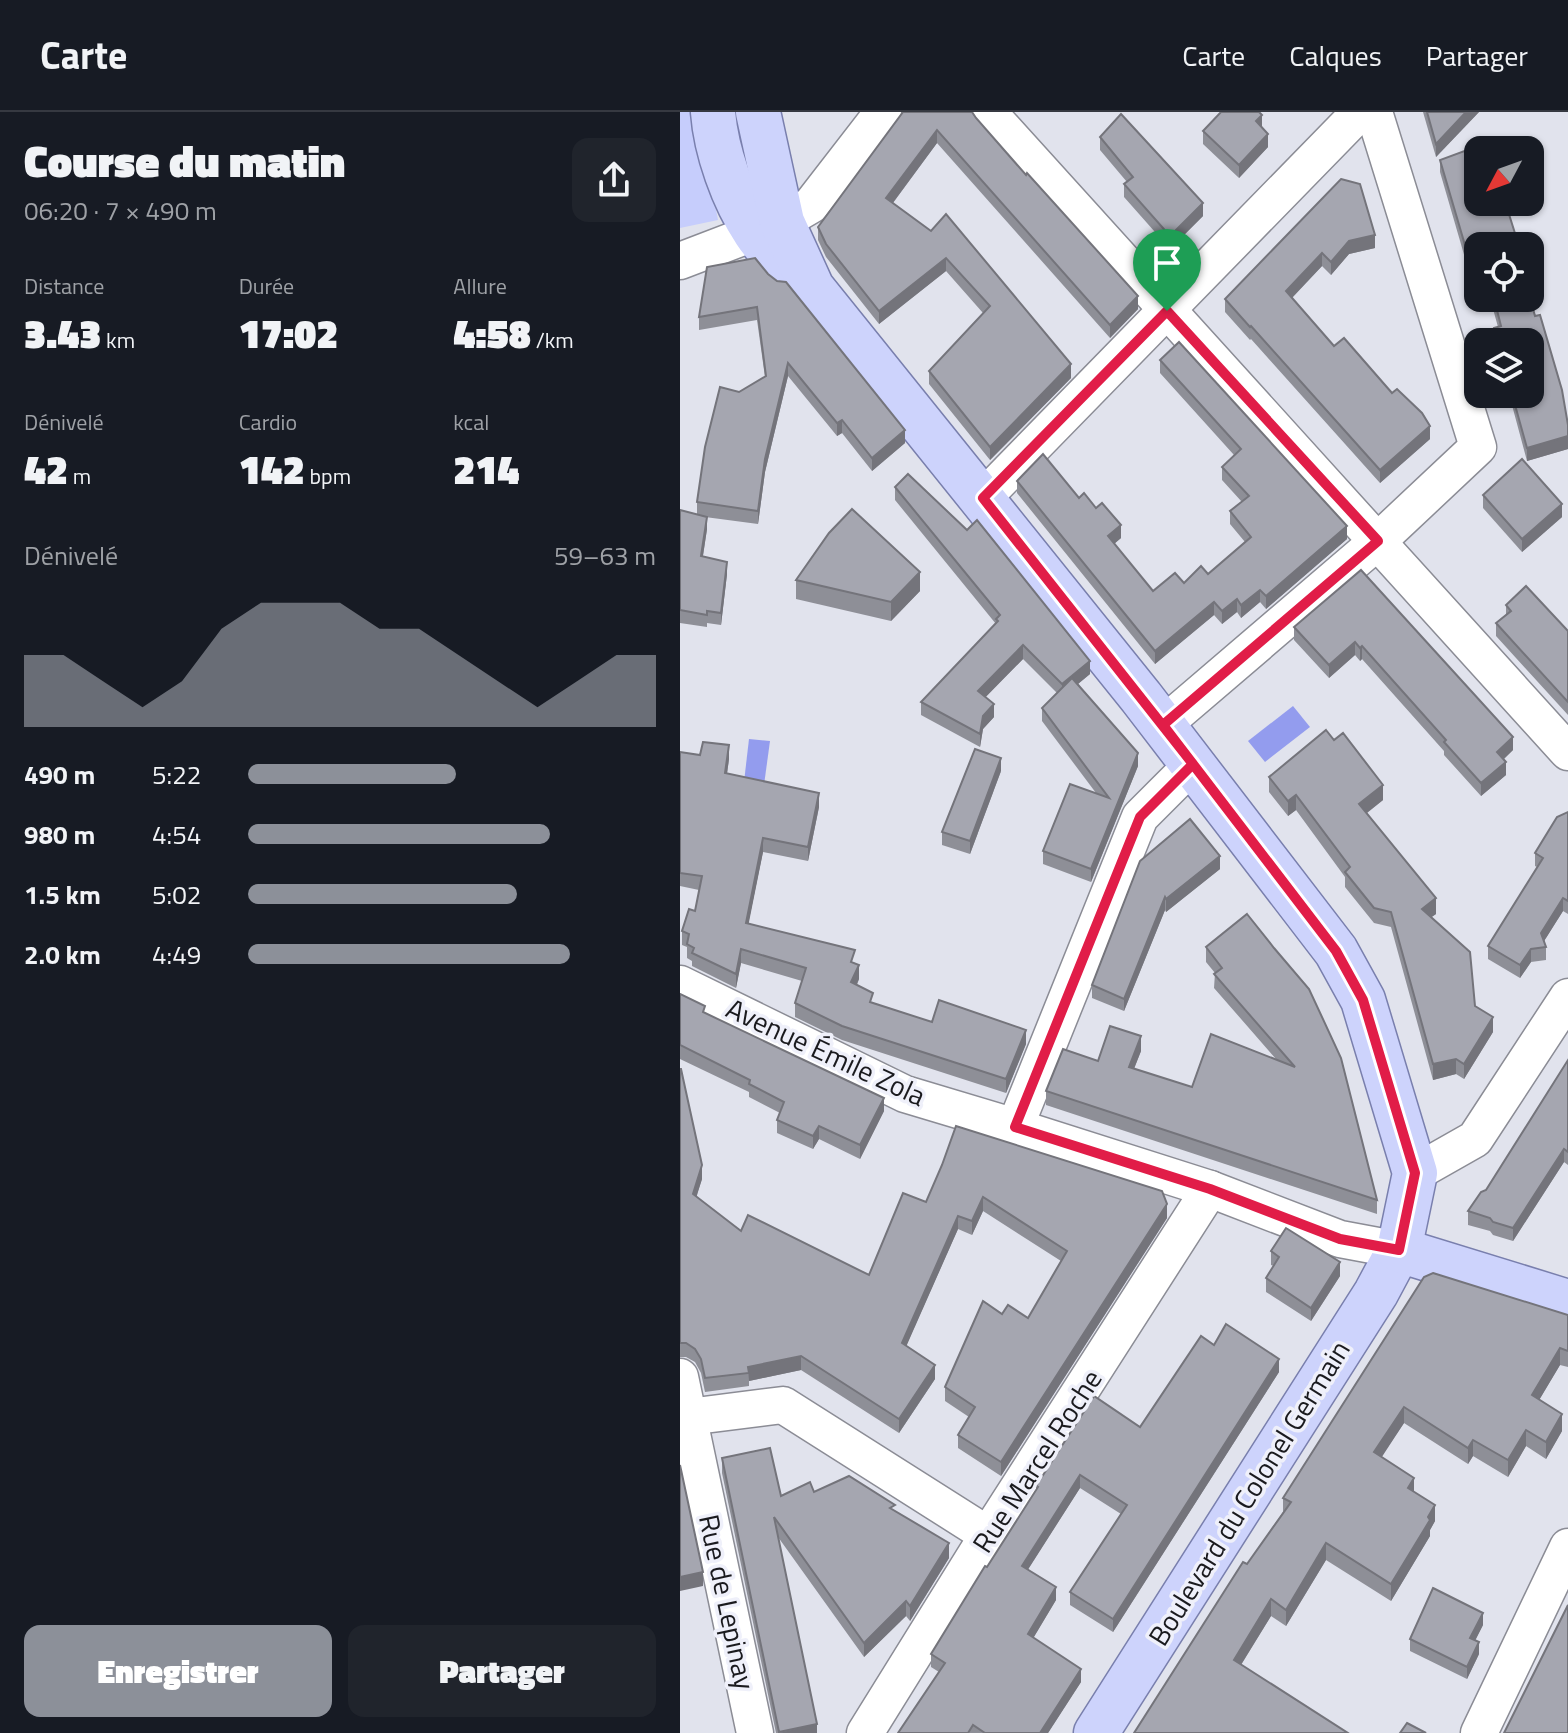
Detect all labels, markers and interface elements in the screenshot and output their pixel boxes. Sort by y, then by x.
text: Carte [40,26,127,84]
text: Carte [1182,34,1245,77]
text: Calques [1289,34,1382,77]
text: Partager [1426,34,1528,77]
text: Course du matin [24,127,345,194]
north arrow [1464,136,1544,216]
map controls [1464,136,1544,408]
button: share [572,138,656,222]
text: 06:20 · 7 × 490 m [24,191,217,230]
pin [1133,229,1201,311]
button: locate [1464,232,1544,312]
icon: arrive [1145,241,1189,285]
text: Distance [24,269,104,303]
text: Durée [239,269,294,303]
text: Allure [453,269,507,303]
text: 3.43 [24,303,101,364]
text: 17:02 [239,303,338,364]
text: 4:58 [453,303,531,364]
text: km [101,323,135,357]
text: /km [531,323,574,357]
button: layers [1464,328,1544,408]
text: Dénivelé [24,405,104,439]
text: Cardio [239,405,297,439]
text: kcal [453,405,489,439]
text: 42 [24,439,68,500]
text: 142 [239,439,305,500]
text: 214 [453,439,519,500]
text: m [68,459,91,493]
text: bpm [305,459,351,493]
text: Dénivelé [24,536,118,575]
text: 59–63 m [554,536,656,575]
text: 490 m [24,755,95,794]
text: 5:22 [152,755,201,794]
text: 980 m [24,815,95,854]
text: 4:54 [152,815,201,854]
text: 1.5 km [24,875,101,914]
text: 5:02 [152,875,201,914]
text: 2.0 km [24,935,101,974]
text: 4:49 [152,935,201,974]
street label: Avenue Émile Zola [719,987,933,1117]
street label: Boulevard du Colonel Germain [1137,1332,1360,1654]
street label: Rue Marcel Roche [961,1360,1112,1561]
street label: Rue de Lepinay [688,1510,767,1694]
button: Enregistrer [24,1625,332,1717]
button: Partager [348,1625,656,1717]

